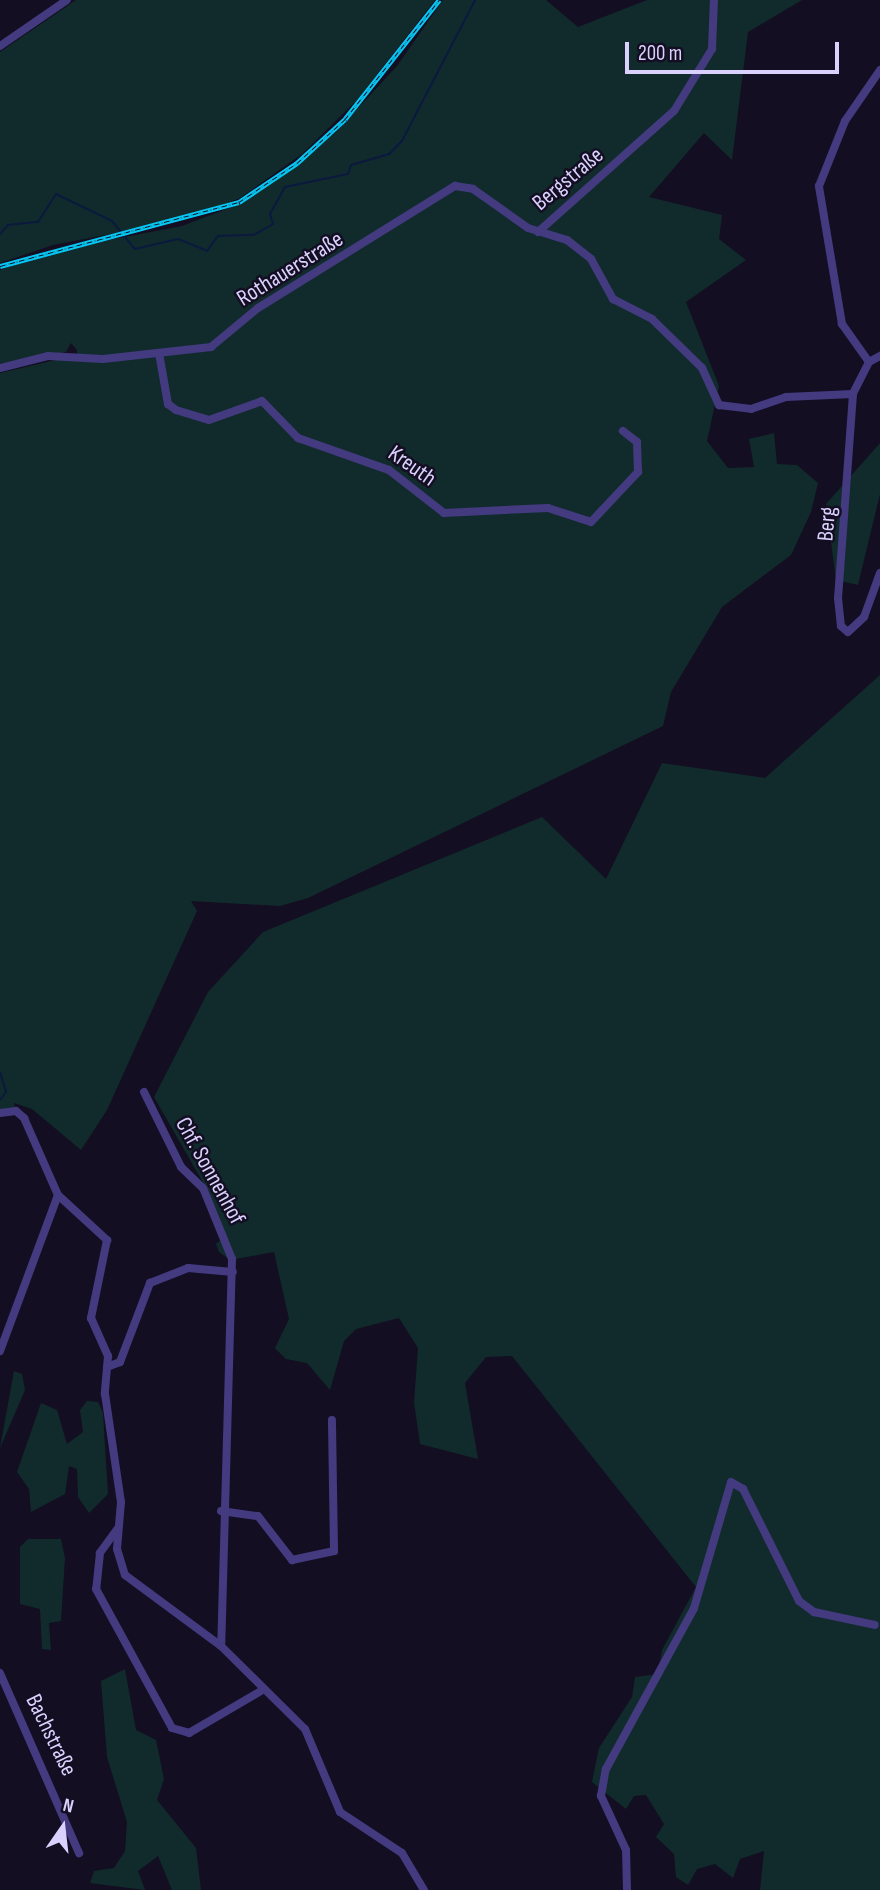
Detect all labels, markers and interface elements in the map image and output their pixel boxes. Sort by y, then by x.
scale bar [628,28,842,72]
text: 200 m [638,41,682,66]
street label: Bergstraße [527,141,609,217]
street label: Rothauerstraße [232,226,348,312]
street label: Kreuth [383,440,441,492]
street label: Berg [812,506,842,542]
street label: Chf. Sonnenhof [169,1112,251,1230]
street label: Bachstraße [19,1690,83,1780]
north arrow [28,1792,98,1862]
text: N [60,1794,76,1819]

